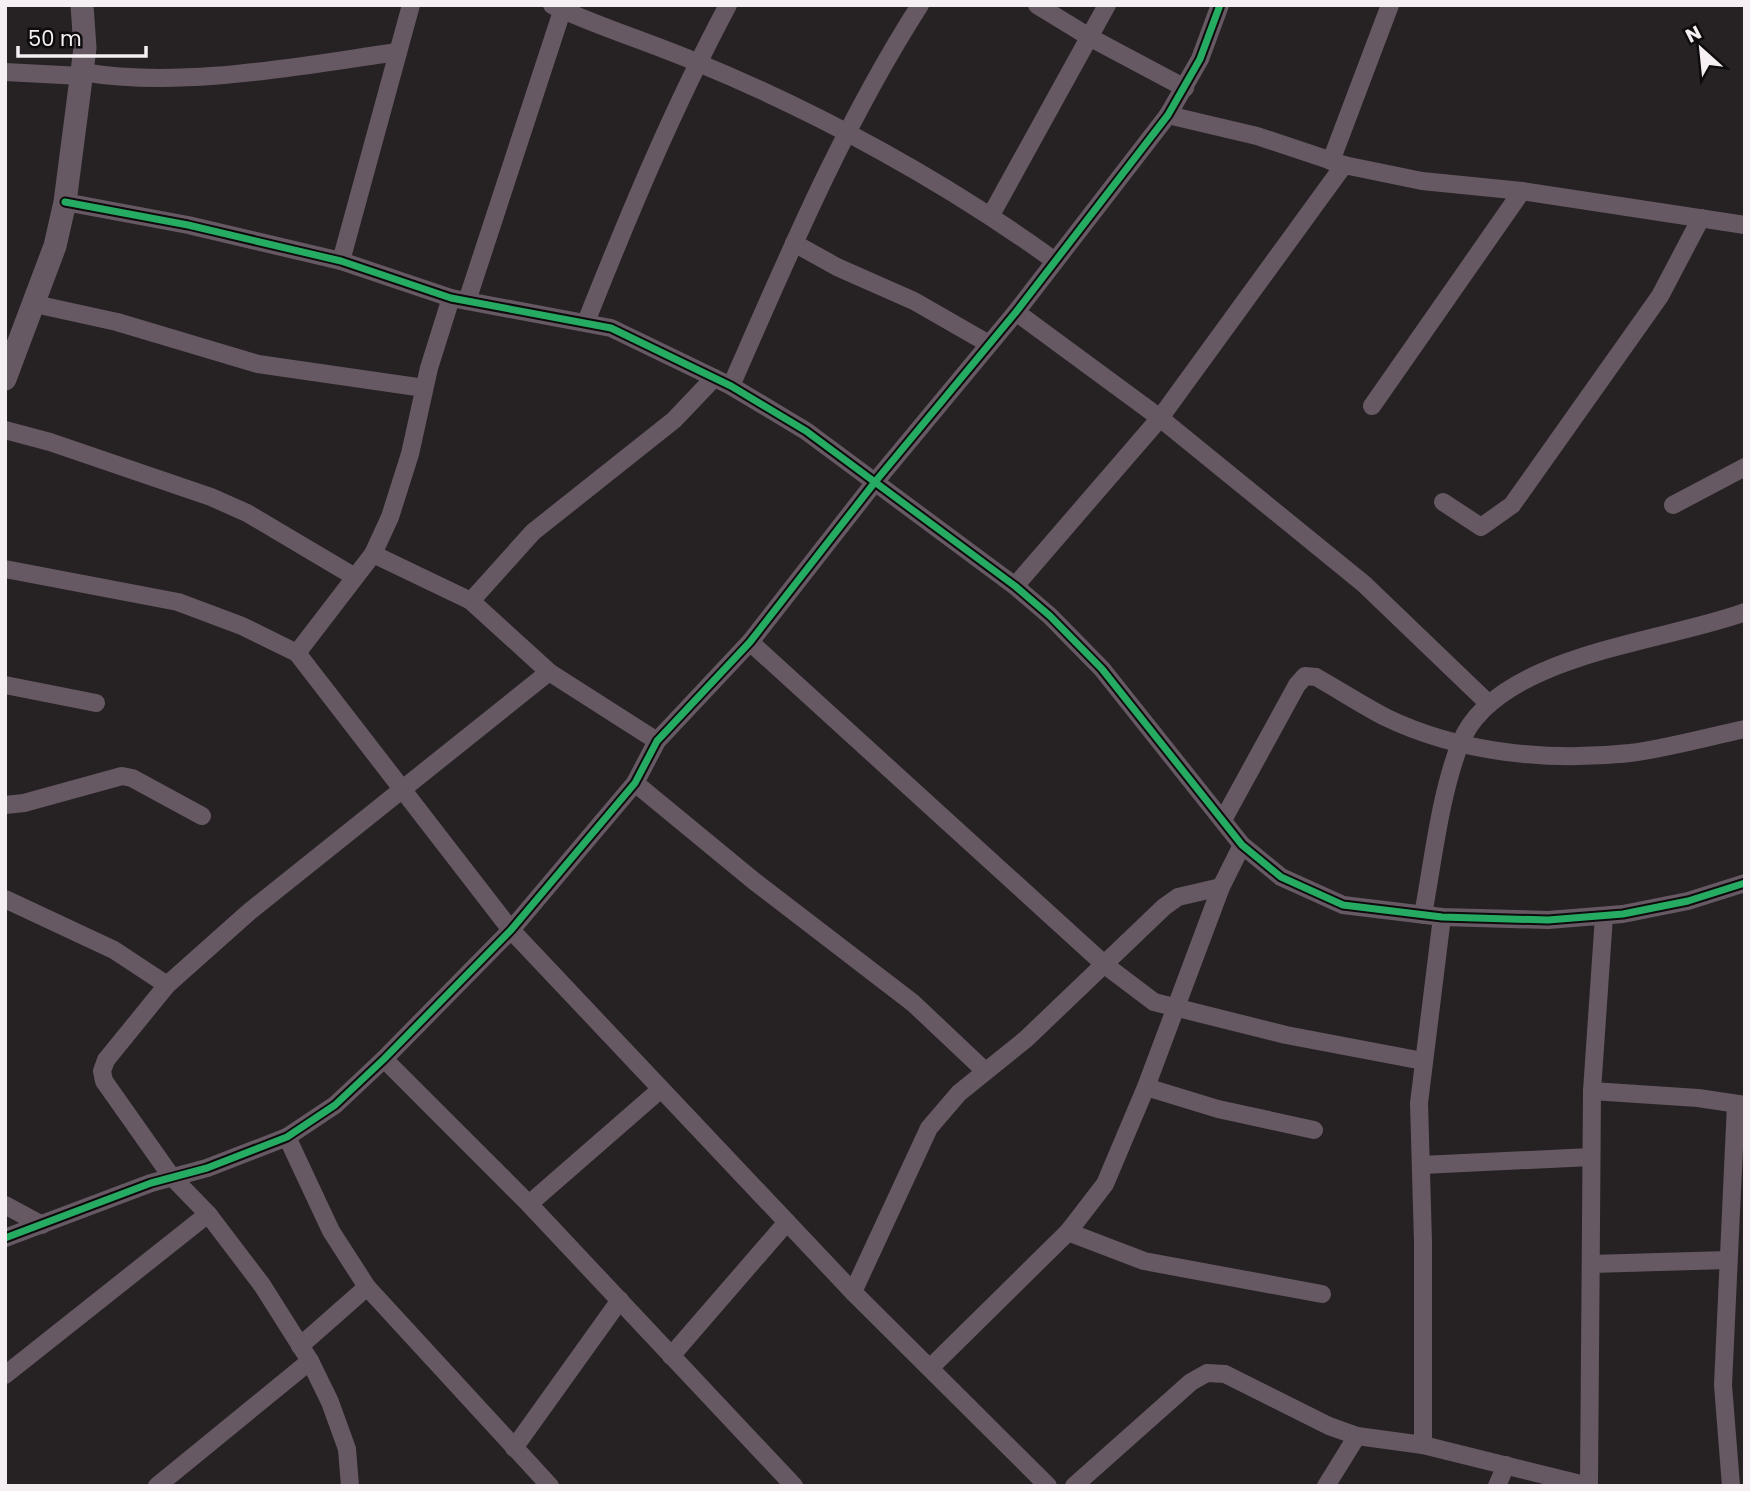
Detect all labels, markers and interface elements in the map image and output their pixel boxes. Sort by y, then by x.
scale bar [18,14,145,58]
north arrow [1666,14,1736,84]
text: N [1681,19,1706,50]
text: 50 m [28,24,82,53]

